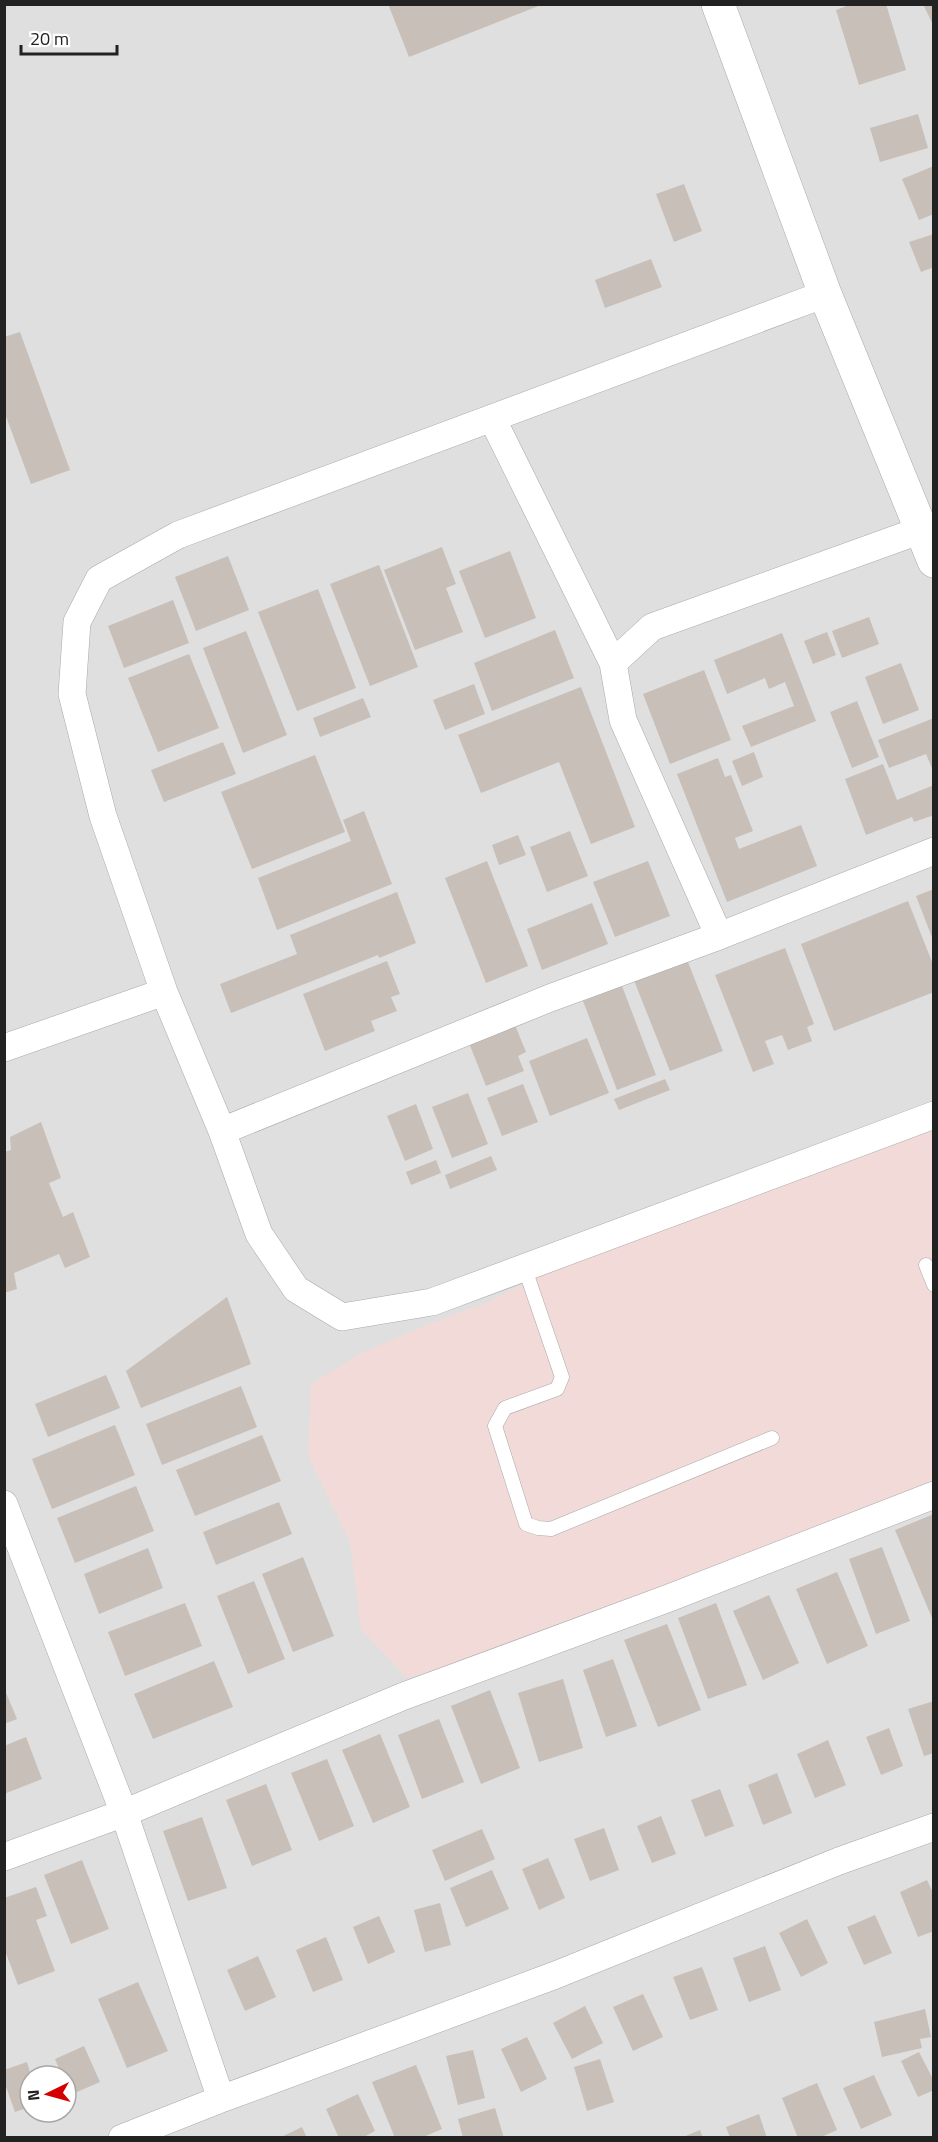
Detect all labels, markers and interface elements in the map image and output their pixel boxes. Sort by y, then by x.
scale bar [21,18,117,56]
text: 20 m [30,25,69,52]
north arrow [18,2064,78,2124]
text: N [21,2089,45,2102]

